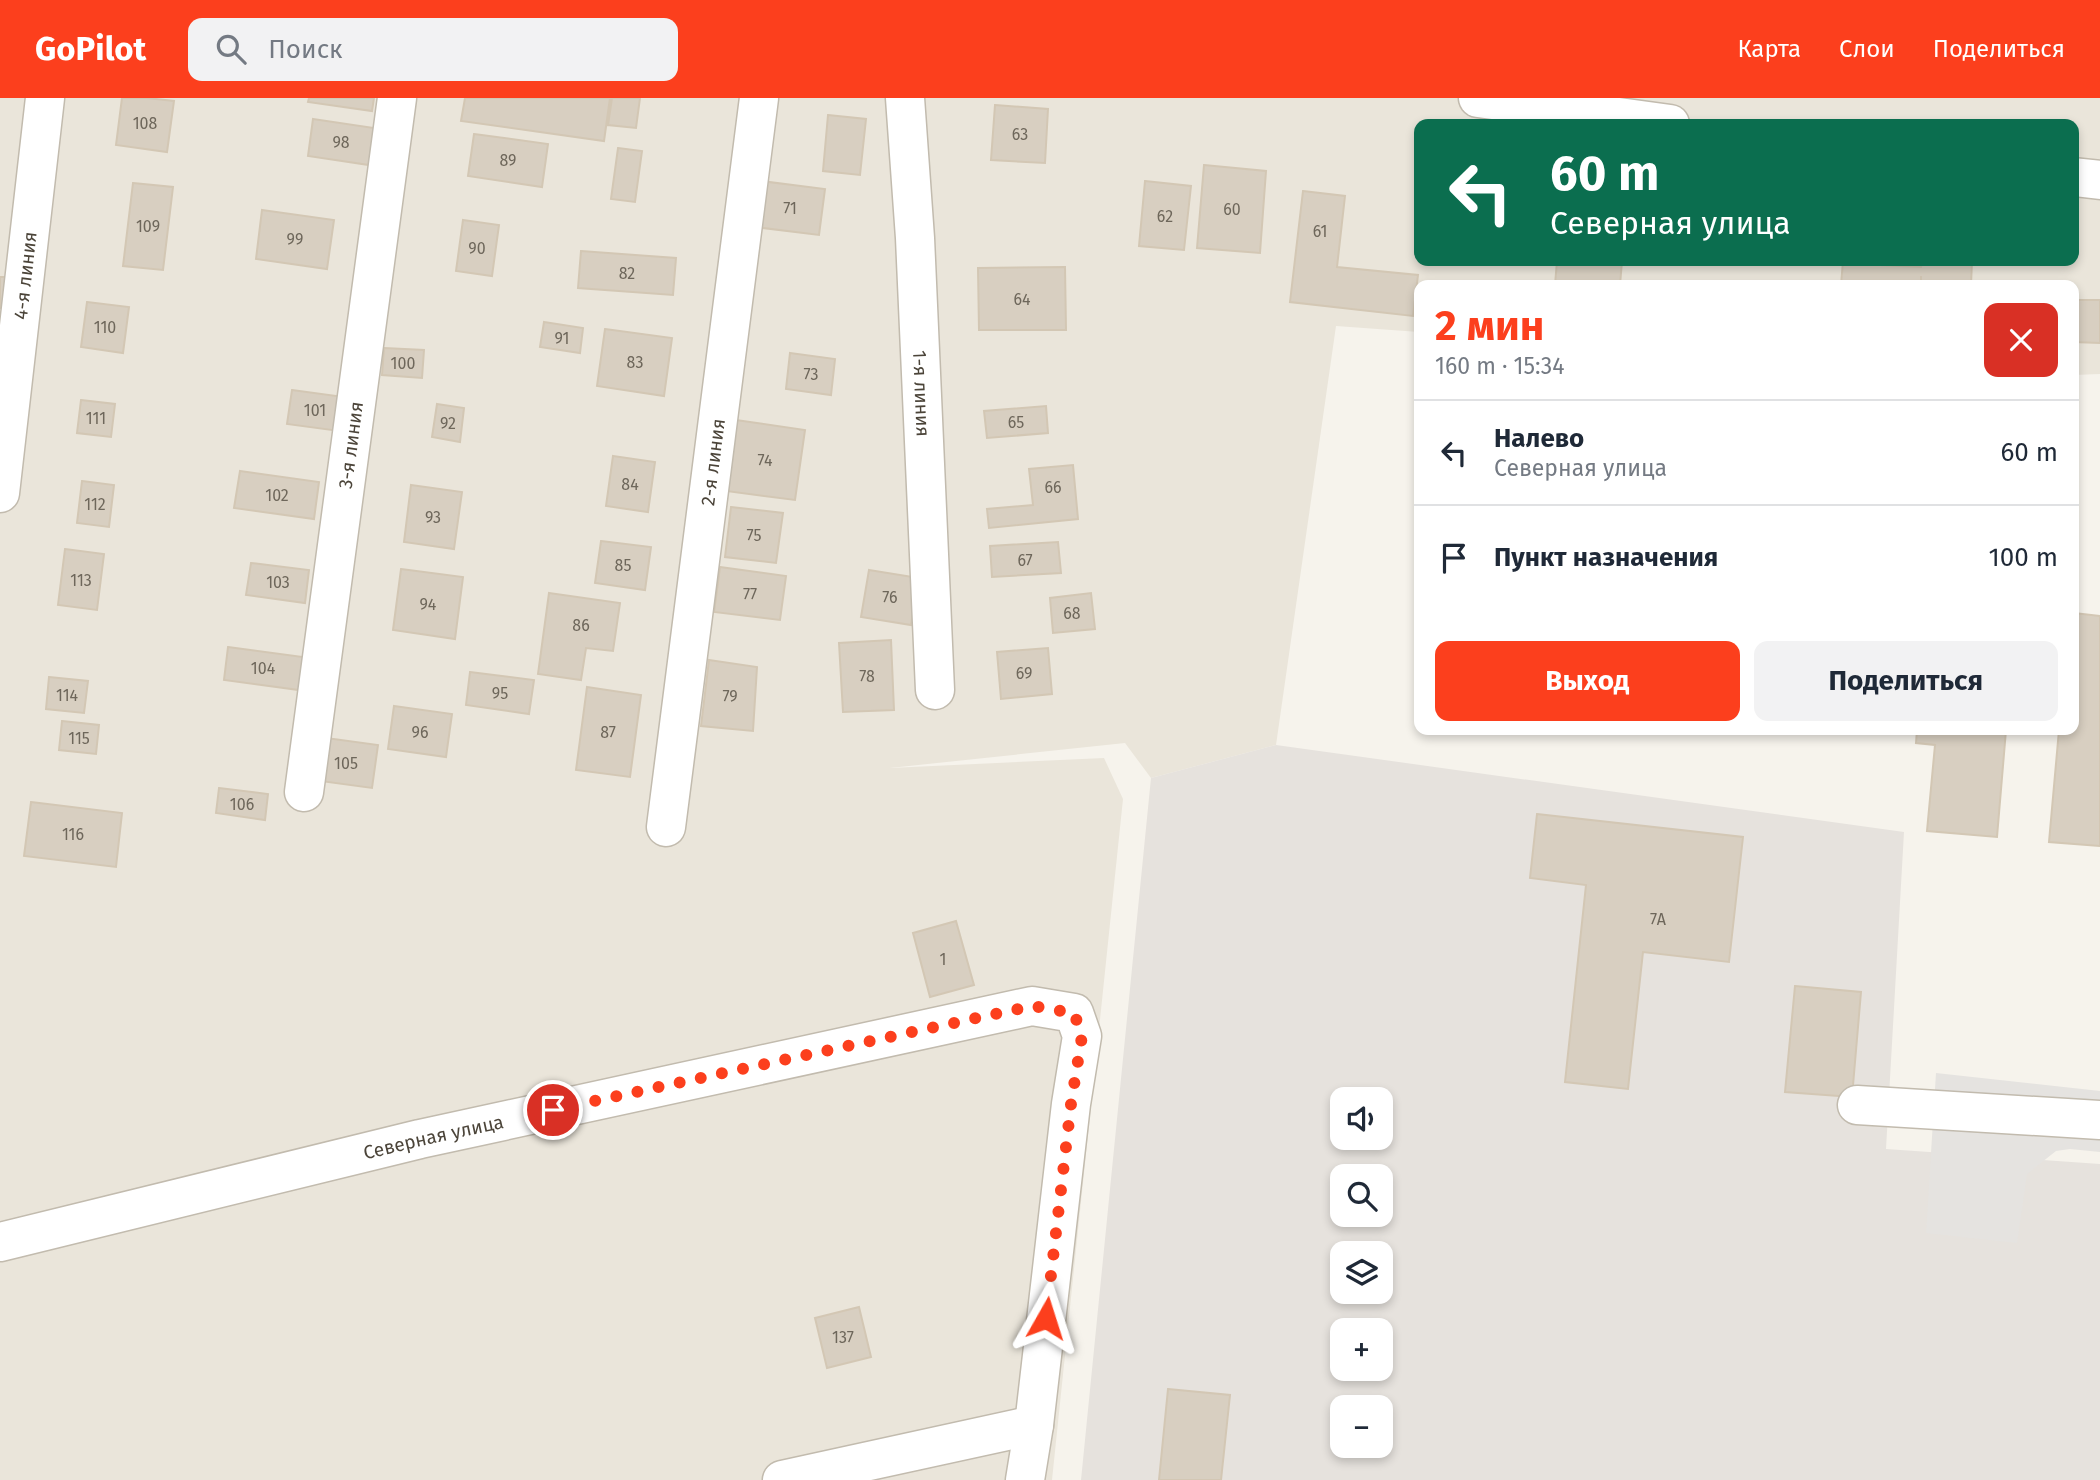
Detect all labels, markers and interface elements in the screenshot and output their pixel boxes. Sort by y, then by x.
search box [188,18,678,81]
text: GoPilot [35,29,146,69]
icon: search [212,30,250,68]
text: Поиск [268,34,343,65]
text: Карта [1737,35,1801,63]
text: Слои [1839,35,1895,63]
text: Поделиться [1933,35,2065,63]
house number: 108 [133,114,158,133]
house number: 63 [1012,125,1028,144]
house number: 98 [332,133,350,152]
text: 60 m [1550,144,1659,203]
icon: left [1435,147,1526,238]
house number: 89 [500,151,516,170]
house number: 71 [783,199,797,218]
house number: 60 [1223,200,1241,219]
text: Северная улица [1550,204,1791,242]
house number: 62 [1157,207,1173,226]
house number: 109 [136,217,160,236]
house number: 61 [1313,222,1327,241]
street label: 4-я линия [8,230,41,321]
house number: 99 [287,230,303,249]
house number: 90 [468,239,486,258]
house number: 82 [619,264,635,283]
house number: 64 [1013,290,1031,309]
text: 2 мин [1435,301,1544,351]
button: close [1984,303,2058,377]
house number: 110 [94,318,116,337]
house number: 91 [554,329,570,348]
street label: 1-я линия [908,350,935,437]
text: 160 m · 15:34 [1435,352,1564,380]
house number: 83 [627,353,643,372]
house number: 100 [391,354,415,373]
house number: 73 [804,365,818,384]
street label: 3-я линия [333,400,368,490]
house number: 101 [304,401,326,420]
house number: 111 [86,409,106,428]
house number: 65 [1008,413,1024,432]
house number: 92 [440,414,456,433]
street label: 2-я линия [696,417,730,507]
text: Налево [1494,423,1584,454]
icon: left [1435,434,1473,472]
text: 60 m [2000,437,2058,468]
house number: 74 [758,451,773,470]
text: Северная улица [1494,454,1667,482]
house number: 84 [621,475,639,494]
house number: 66 [1044,478,1062,497]
house number: 102 [265,486,289,505]
house number: 112 [84,495,106,514]
house number: 93 [425,508,441,527]
house number: 75 [747,526,761,545]
icon: arrive [1435,539,1473,577]
text: Пункт назначения [1494,542,1718,573]
text: 100 m [1989,542,2058,573]
house number: 67 [1017,551,1033,570]
house number: 85 [615,556,631,575]
house number: 113 [70,571,92,590]
house number: 103 [266,573,290,592]
house number: 77 [743,585,757,604]
house number: 76 [882,588,898,607]
house number: 94 [420,595,437,614]
house number: 68 [1063,604,1081,623]
house number: 86 [572,616,590,635]
button: Выход [1435,641,1740,721]
button: Поделиться [1754,641,2058,721]
house number: 104 [251,659,276,678]
house number: 69 [1016,664,1032,683]
house number: 78 [859,667,875,686]
house number: 95 [492,684,508,703]
house number: 114 [56,686,79,705]
house number: 79 [722,687,738,706]
house number: 96 [412,723,428,742]
house number: 87 [600,723,616,742]
house number: 115 [68,729,90,748]
house number: 105 [334,754,358,773]
house number: 106 [230,795,254,814]
house number: 116 [62,825,84,844]
house number: 7А [1650,910,1667,929]
house number: 1 [940,950,946,969]
pin [523,1080,583,1140]
map controls [1330,1087,1393,1458]
button: sound [1330,1087,1393,1150]
icon: arrive [534,1091,572,1129]
street label: Северная улица [361,1110,506,1164]
button: search [1330,1164,1393,1227]
button: layers [1330,1241,1393,1304]
position arrow [1009,1281,1083,1355]
button: + [1330,1318,1393,1381]
house number: 137 [832,1328,854,1347]
button: − [1330,1395,1393,1458]

